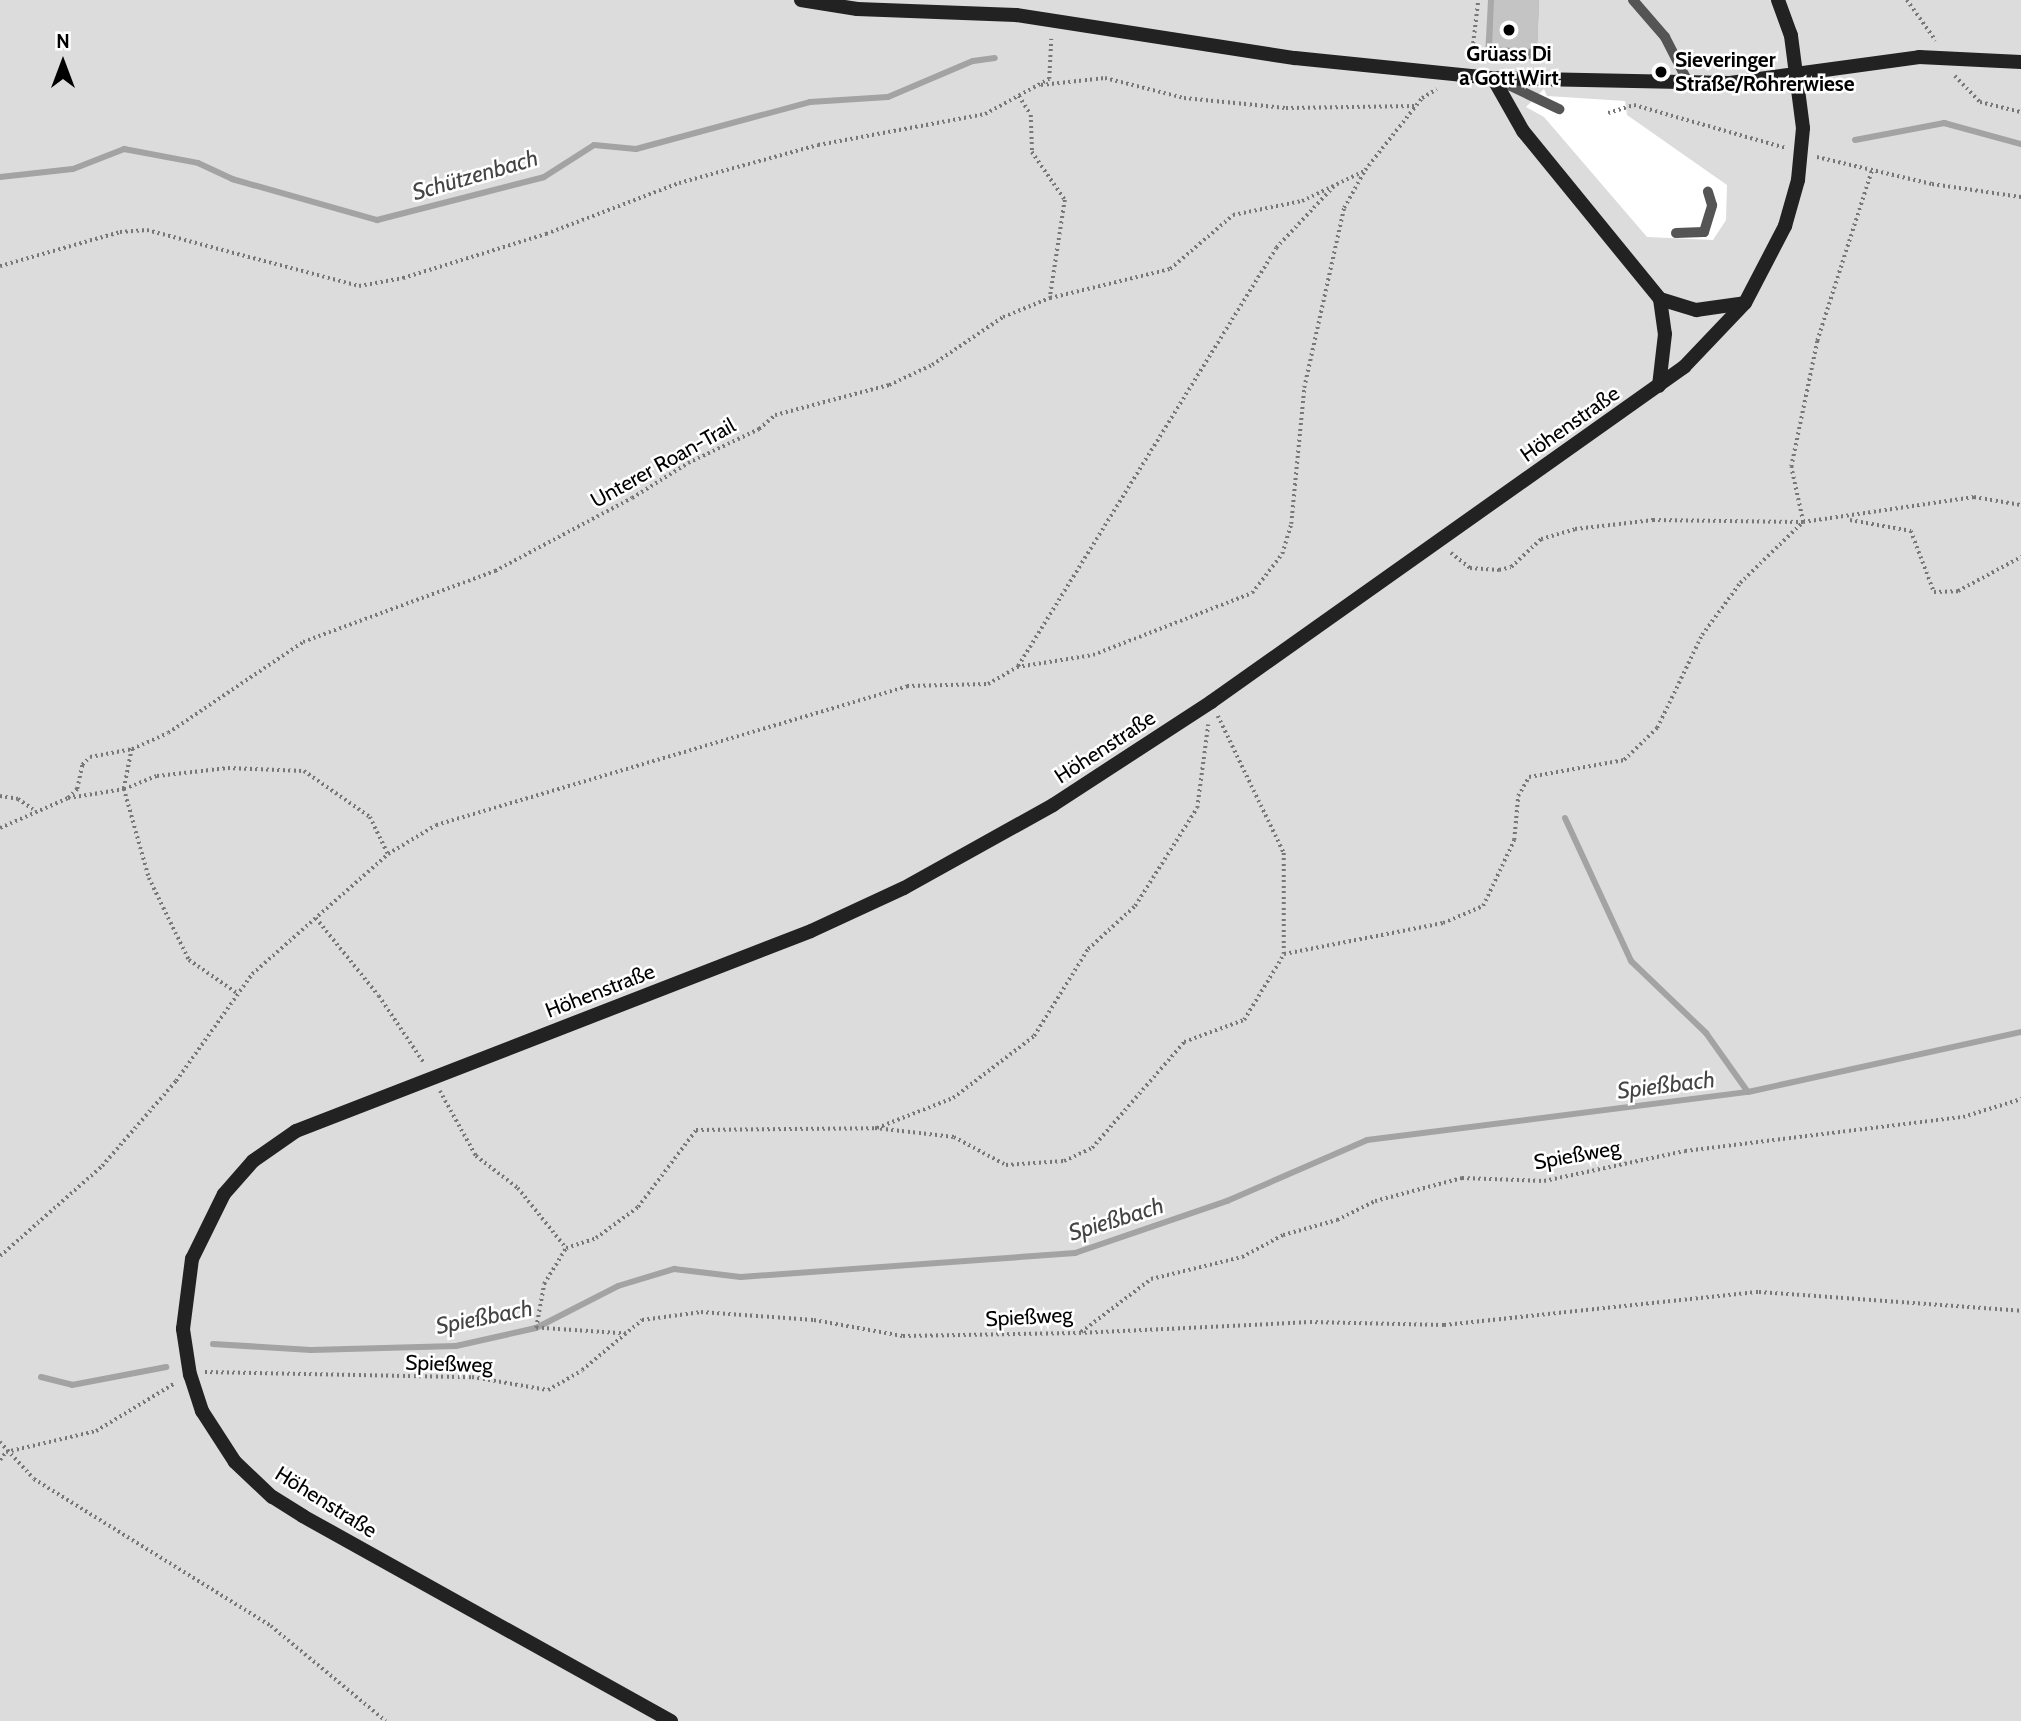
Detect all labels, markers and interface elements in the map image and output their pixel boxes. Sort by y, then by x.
marker: Grüass Di a Gott Wirt [1501,22,1517,38]
north arrow [28,28,98,98]
text: N [56,30,70,53]
place label: Grüass Di a Gott Wirt [1459,41,1559,91]
place label: Sieveringer Straße/Rohrerwiese [1675,47,1854,97]
marker: Sieveringer Straße/Rohrerwiese [1653,64,1669,80]
water label: Schützenbach [409,144,541,206]
street label: Höhenstraße [1516,381,1624,467]
street label: Unterer Roan-Trail [586,413,740,513]
street label: Höhenstraße [1050,705,1160,789]
street label: Höhenstraße [542,959,658,1023]
water label: Spießbach [1616,1065,1716,1105]
street label: Spießweg [1532,1135,1622,1175]
water label: Spießbach [1065,1191,1167,1247]
water label: Spießbach [433,1294,535,1340]
street label: Spießweg [985,1302,1073,1332]
street label: Spießweg [405,1350,493,1378]
street label: Höhenstraße [271,1461,381,1543]

